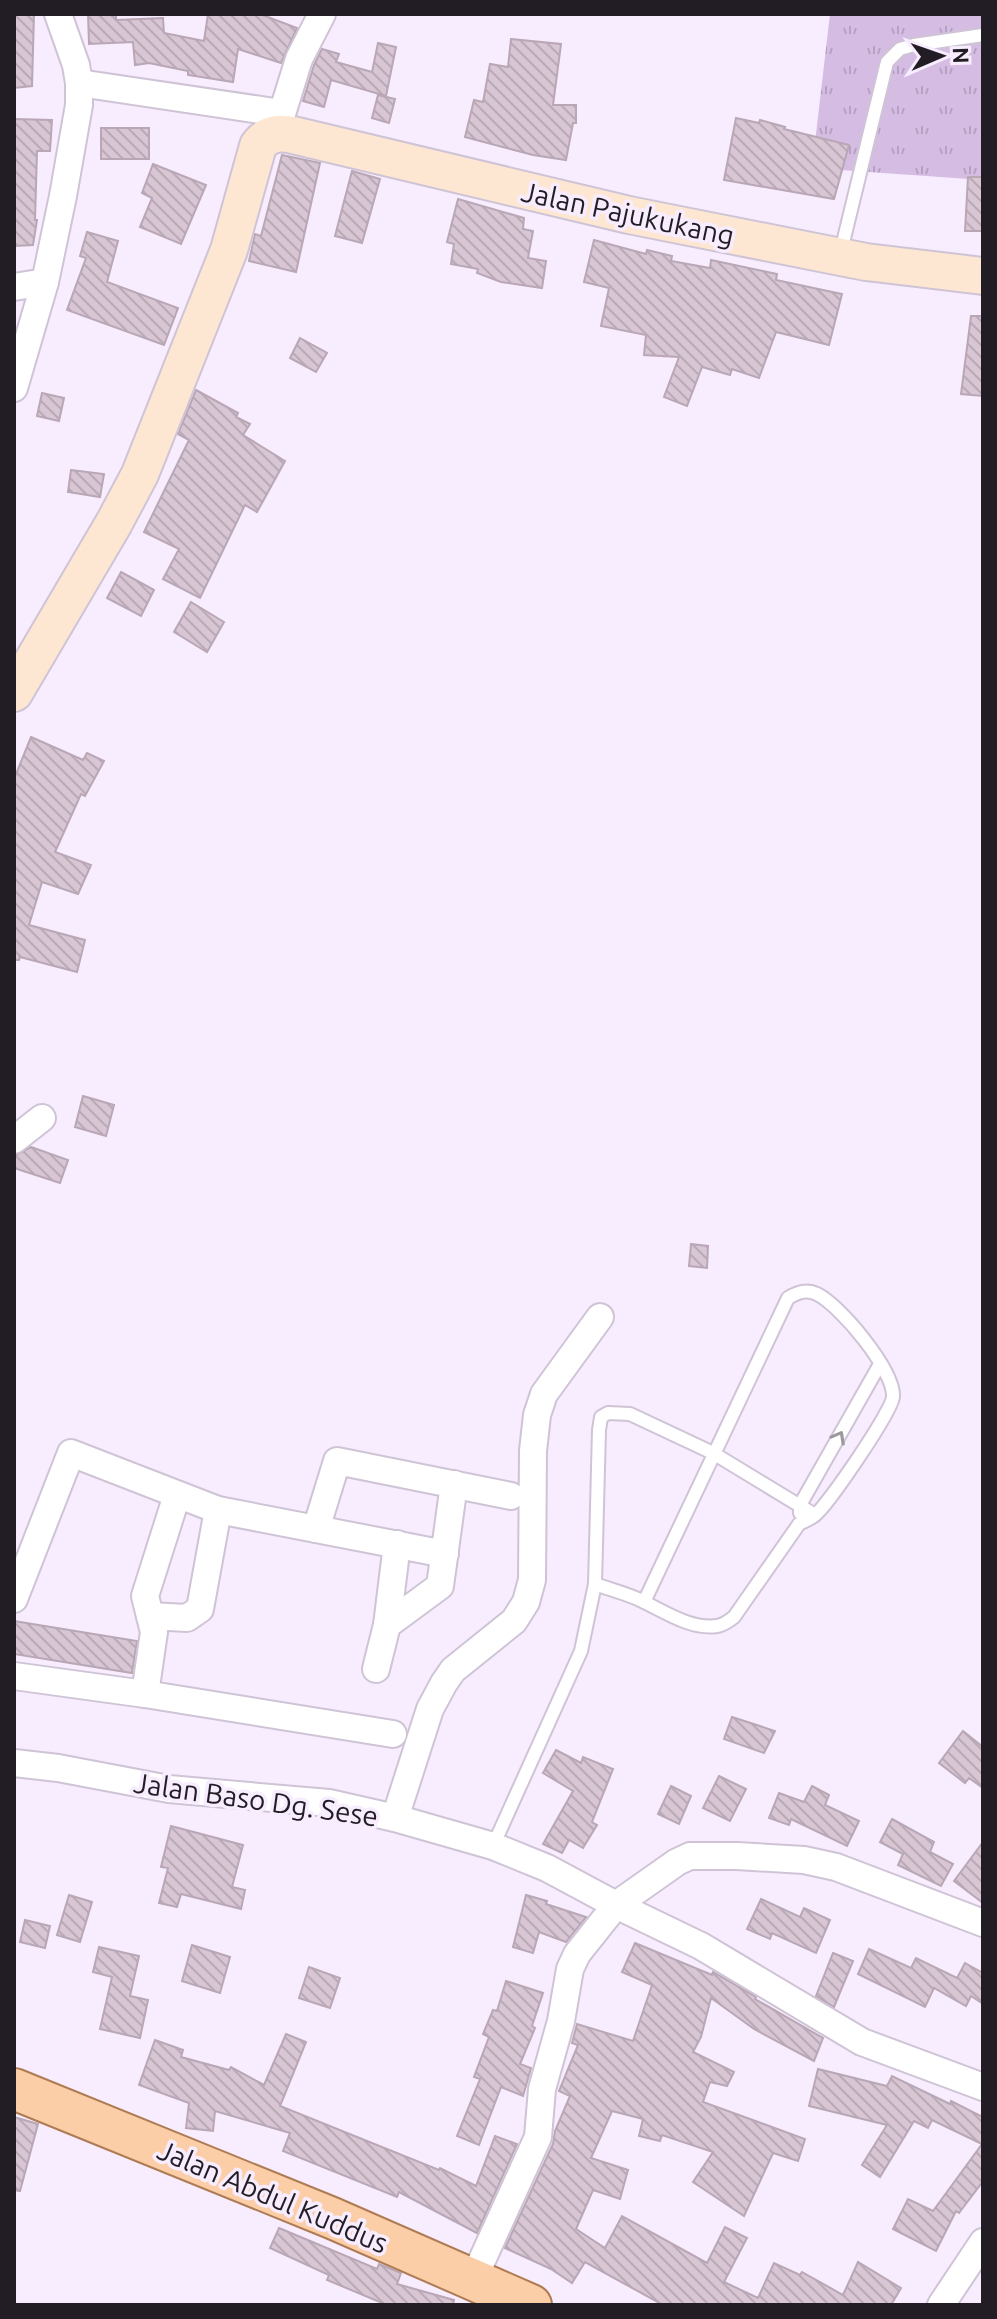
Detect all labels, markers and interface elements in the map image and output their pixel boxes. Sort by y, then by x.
north arrow [901,16,981,96]
text: N [949,47,974,64]
street label: Jalan Pajukukang [519,175,737,251]
one-way arrow [829,1430,844,1445]
street label: Jalan Baso Dg. Sese [132,1767,380,1831]
street label: Jalan Abdul Kuddus [153,2133,393,2259]

